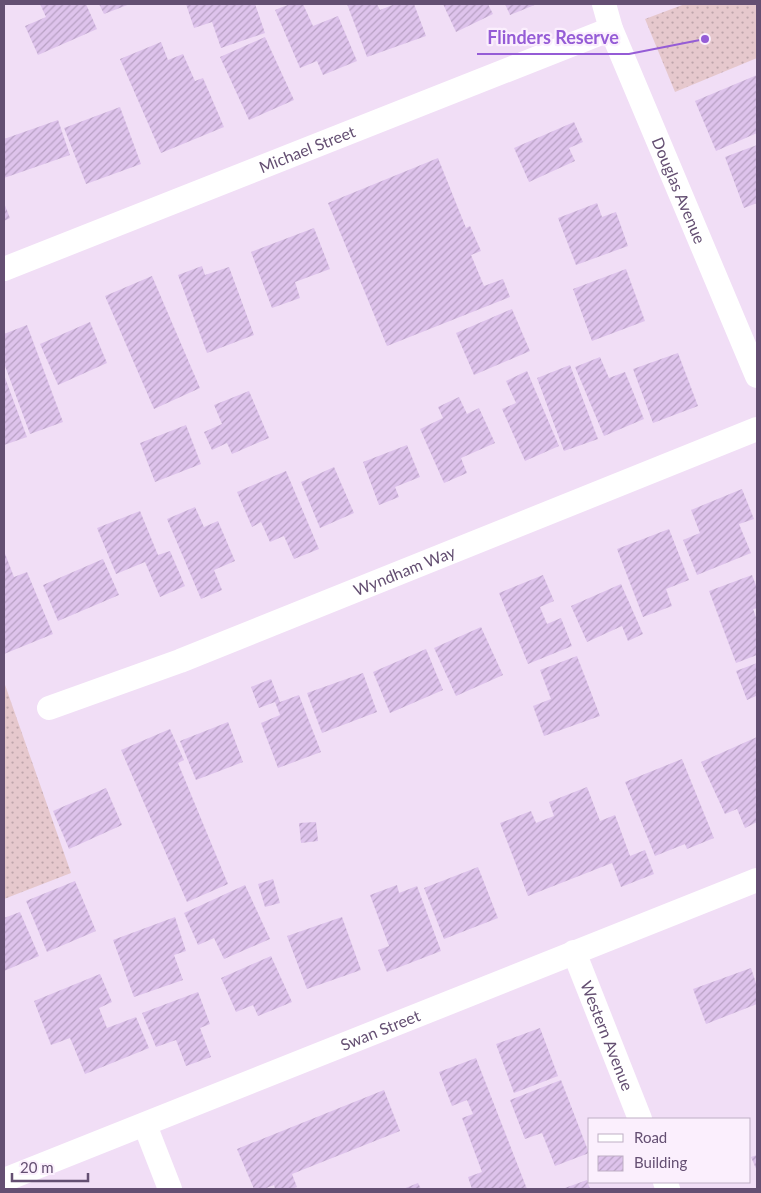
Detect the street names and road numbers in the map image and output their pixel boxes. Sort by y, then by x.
street label: Michael Street [256,121,358,176]
street label: Douglas Avenue [649,134,710,246]
street label: Wyndham Way [350,541,459,599]
street label: Western Avenue [577,978,638,1093]
street label: Swan Street [337,1005,423,1054]

